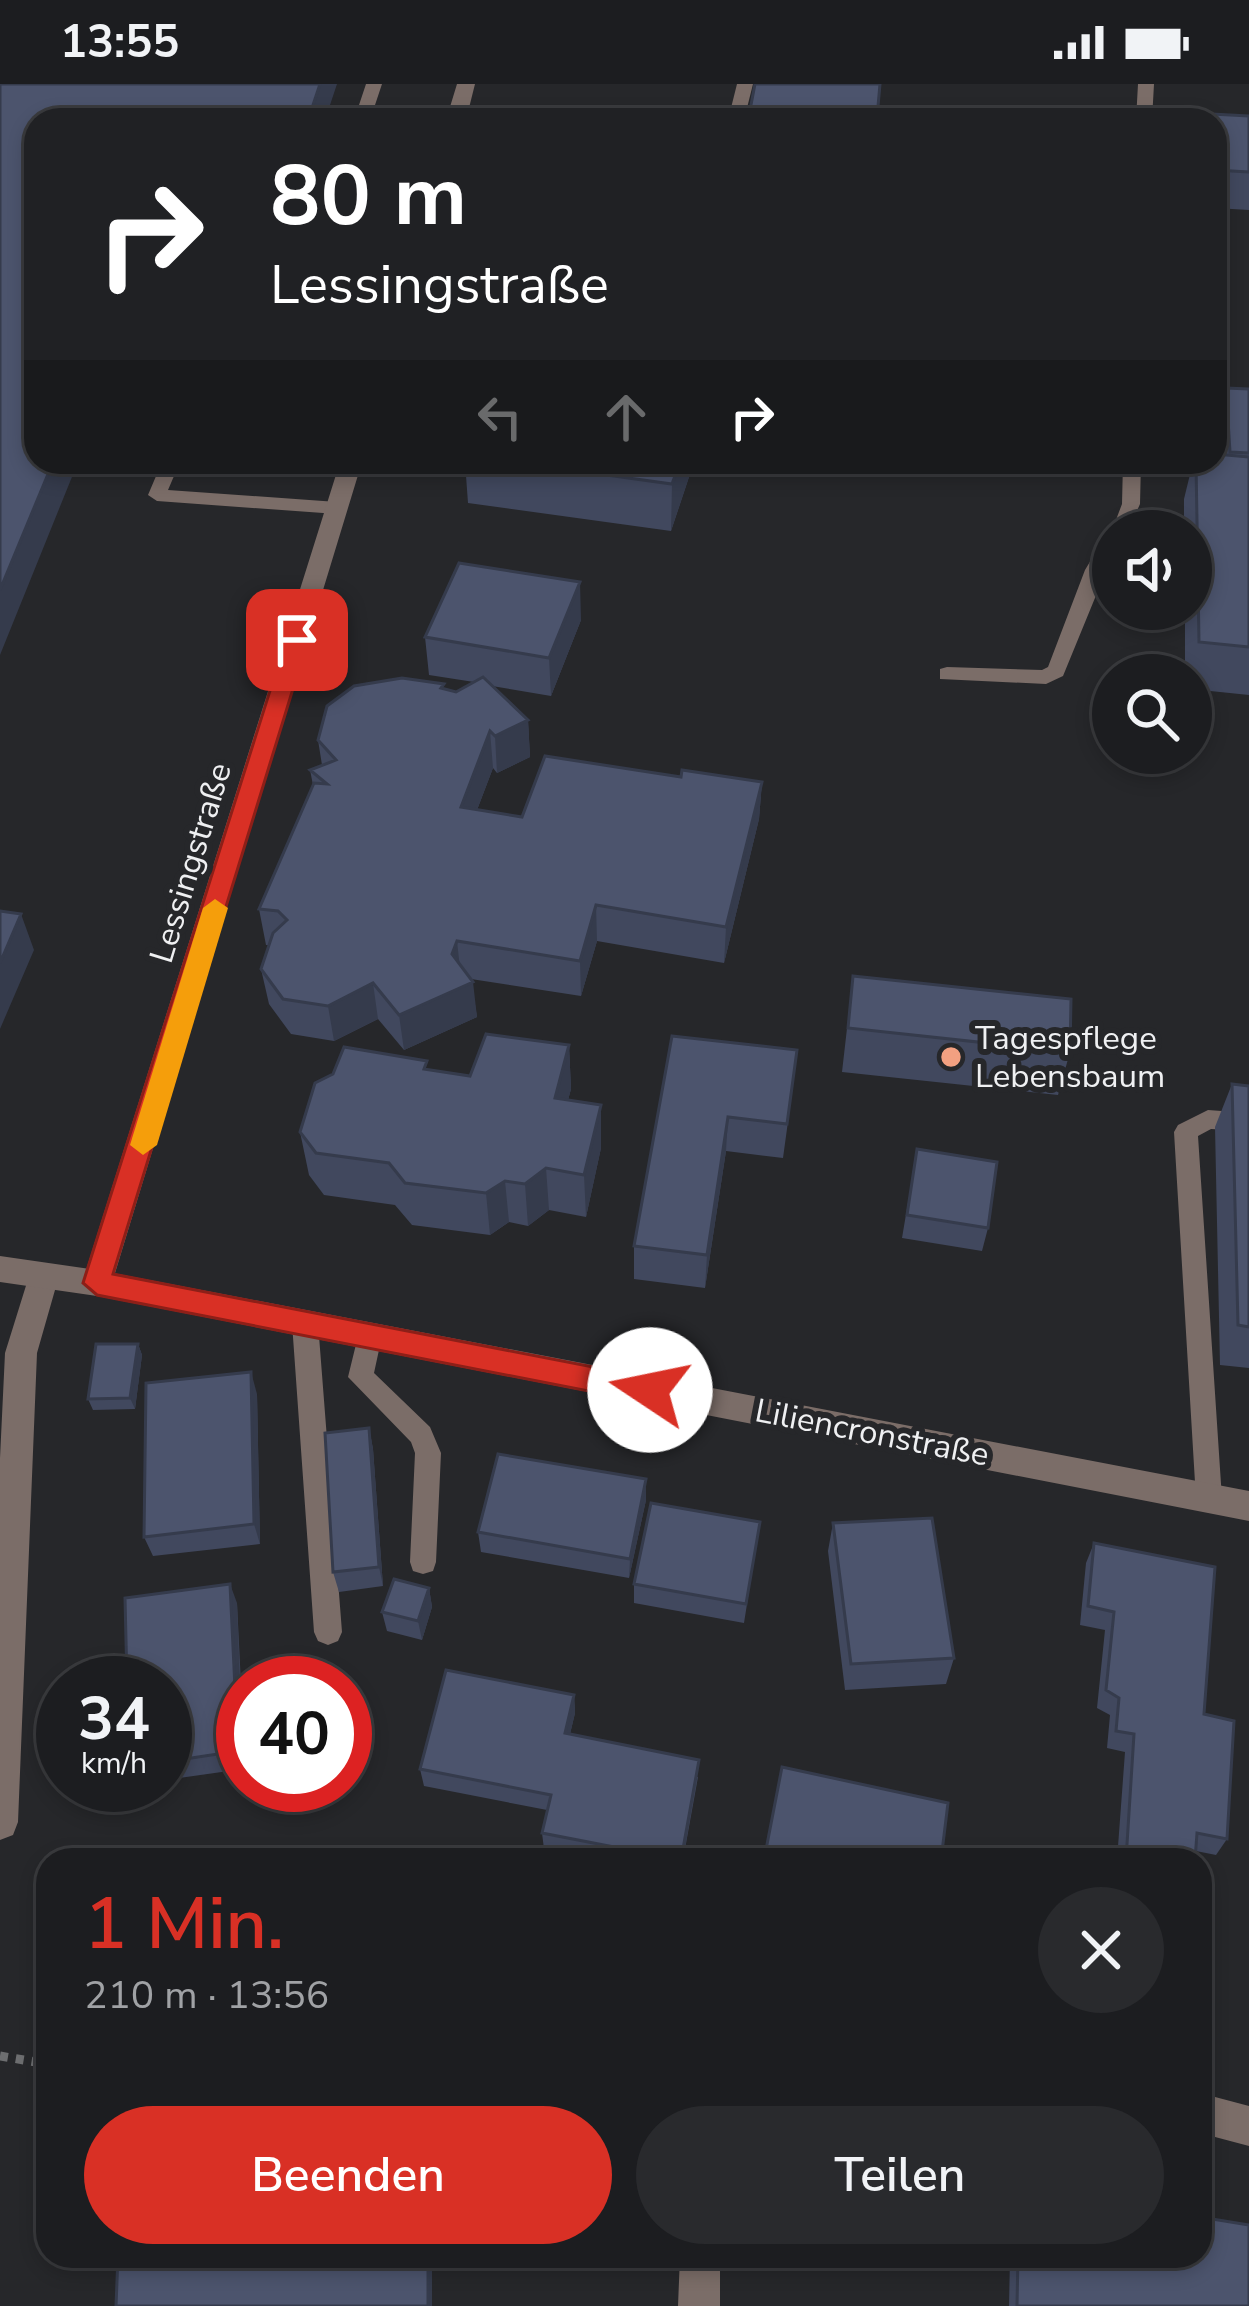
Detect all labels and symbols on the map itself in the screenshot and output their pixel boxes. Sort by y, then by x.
pin [246,589,348,691]
street label: Lessingstraße [139,757,243,969]
place label: Tagespflege Lebensbaum [975,1016,1165,1099]
marker: Tagespflege Lebensbaum [938,1044,964,1070]
position arrow [587,1327,713,1453]
street label: Liliencronstraße [751,1388,993,1478]
speed limit sign: 40 [216,1656,372,1812]

